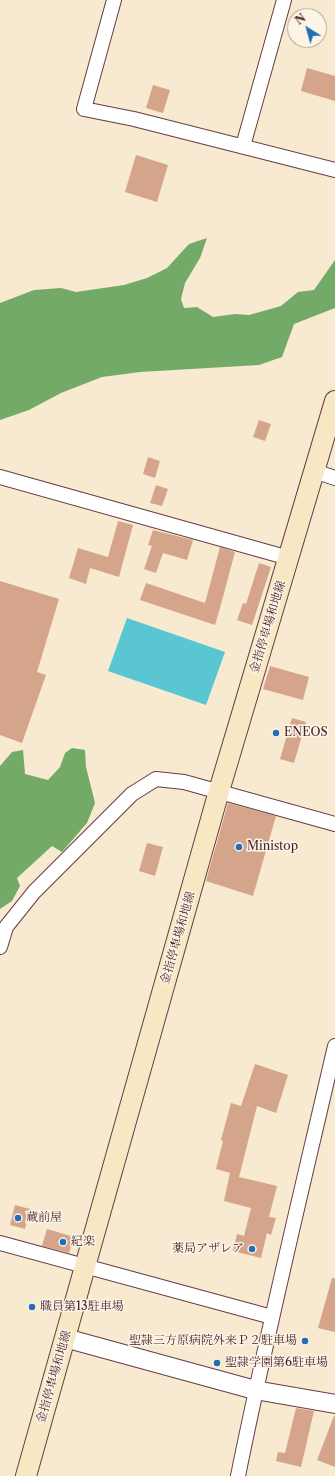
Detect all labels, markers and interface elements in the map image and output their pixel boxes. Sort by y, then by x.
north arrow [287,8,327,48]
text: N [292,11,308,28]
street label: 金指停車場和地線 [247,579,289,675]
place label: ENEOS [284,726,328,740]
marker: ENEOS [271,728,281,738]
place label: Ministop [247,840,298,854]
marker: Ministop [234,842,244,852]
street label: 金指停車場和地線 [158,890,198,986]
place label: 蔵前屋 [26,1211,62,1225]
marker: 蔵前屋 [13,1213,23,1223]
place label: 紀楽 [71,1235,95,1249]
marker: 紀楽 [58,1237,68,1247]
place label: 薬局アザレア [172,1242,244,1256]
marker: 薬局アザレア [247,1244,257,1254]
place label: 職員第13駐車場 [40,1300,124,1314]
marker: 職員第13駐車場 [27,1302,37,1312]
street label: 金指停車場和地線 [34,1329,74,1425]
place label: 聖隷三方原病院外来Ｐ２駐車場 [129,1334,297,1348]
marker: 聖隷三方原病院外来Ｐ２駐車場 [300,1336,310,1346]
place label: 聖隷学園第6駐車場 [225,1356,328,1370]
marker: 聖隷学園第6駐車場 [212,1358,222,1368]

